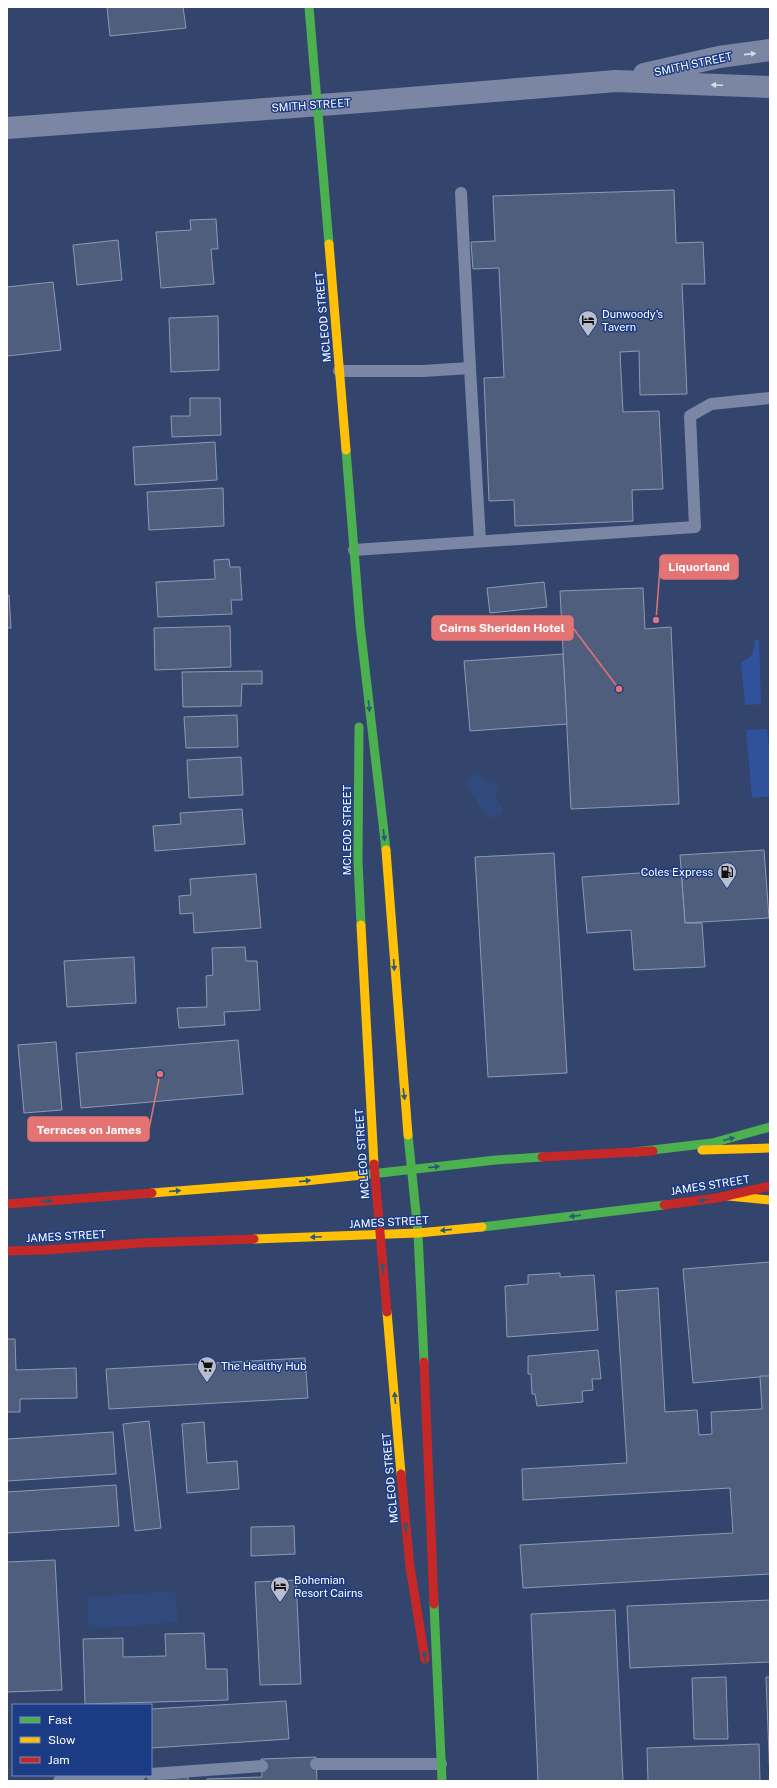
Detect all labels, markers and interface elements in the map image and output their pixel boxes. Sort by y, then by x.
street label: SMITH STREET [653,50,734,78]
one-way arrow [744,50,756,57]
one-way arrow [711,81,723,88]
street label: SMITH STREET [271,96,351,114]
street label: MCLEOD STREET [313,271,333,363]
place label: Dunwoody's Tavern [602,308,664,333]
hotel icon: Dunwoody's Tavern [577,309,599,337]
callout: Liquorland [660,555,738,579]
text: Liquorland [668,560,730,574]
callout: Cairns Sheridan Hotel [432,616,573,640]
text: Cairns Sheridan Hotel [439,621,565,635]
one-way arrow [366,700,372,712]
street label: MCLEOD STREET [341,784,353,875]
one-way arrow [380,829,387,841]
fuel station icon: Coles Express [716,861,738,889]
place label: Coles Express [641,866,713,878]
one-way arrow [390,959,397,971]
one-way arrow [401,1088,407,1100]
street label: MCLEOD STREET [353,1108,371,1200]
callout: Terraces on James [28,1117,149,1141]
text: Terraces on James [37,1123,141,1137]
one-way arrow [724,1136,736,1142]
one-way arrow [428,1164,440,1170]
street label: JAMES STREET [670,1173,751,1197]
one-way arrow [299,1177,311,1184]
one-way arrow [169,1188,181,1194]
one-way arrow [698,1197,710,1203]
one-way arrow [40,1198,52,1205]
one-way arrow [569,1213,581,1219]
street label: JAMES STREET [349,1214,430,1230]
one-way arrow [440,1227,452,1233]
street label: JAMES STREET [26,1228,107,1244]
one-way arrow [309,1234,322,1240]
one-way arrow [380,1263,387,1275]
supermarket icon: The Healthy Hub [196,1355,218,1383]
place label: The Healthy Hub [221,1360,307,1372]
one-way arrow [391,1392,398,1404]
street label: MCLEOD STREET [380,1432,400,1524]
one-way arrow [403,1522,410,1534]
place label: Bohemian Resort Cairns [294,1574,363,1599]
hotel icon: Bohemian Resort Cairns [269,1575,291,1603]
one-way arrow [421,1650,427,1663]
legend [12,1704,152,1776]
text: Fast [48,1713,73,1727]
text: Slow [48,1733,76,1747]
text: Jam [48,1753,70,1767]

